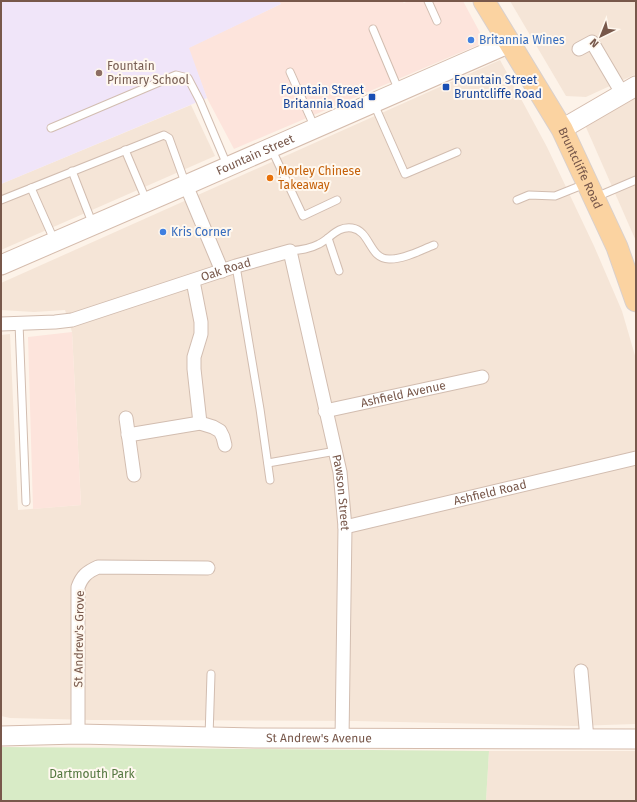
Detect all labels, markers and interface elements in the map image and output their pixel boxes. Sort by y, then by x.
north arrow [581,16,621,56]
place label: Britannia Wines [479,33,565,47]
marker: Britannia Wines [466,35,476,45]
text: N [587,36,602,50]
place label: Fountain Primary School [107,59,190,87]
marker: Fountain Primary School [94,68,104,78]
place label: Fountain Street Bruntcliffe Road [454,73,542,101]
marker: Fountain Street Bruntcliffe Road [441,82,451,92]
place label: Fountain Street Britannia Road [281,83,365,111]
marker: Fountain Street Britannia Road [367,92,377,102]
street label: Bruntcliffe Road [555,125,605,211]
street label: Fountain Street [214,131,297,178]
place label: Morley Chinese Takeaway [278,164,361,192]
marker: Morley Chinese Takeaway [265,173,275,183]
place label: Kris Corner [171,225,232,239]
marker: Kris Corner [158,227,168,237]
street label: Oak Road [199,255,252,284]
street label: Ashfield Avenue [359,378,447,410]
street label: Pawson Street [329,453,352,532]
street label: Ashfield Road [452,477,528,508]
street label: St Andrew's Grove [71,590,87,688]
street label: St Andrew's Avenue [266,731,372,745]
park label: Dartmouth Park [49,767,136,781]

